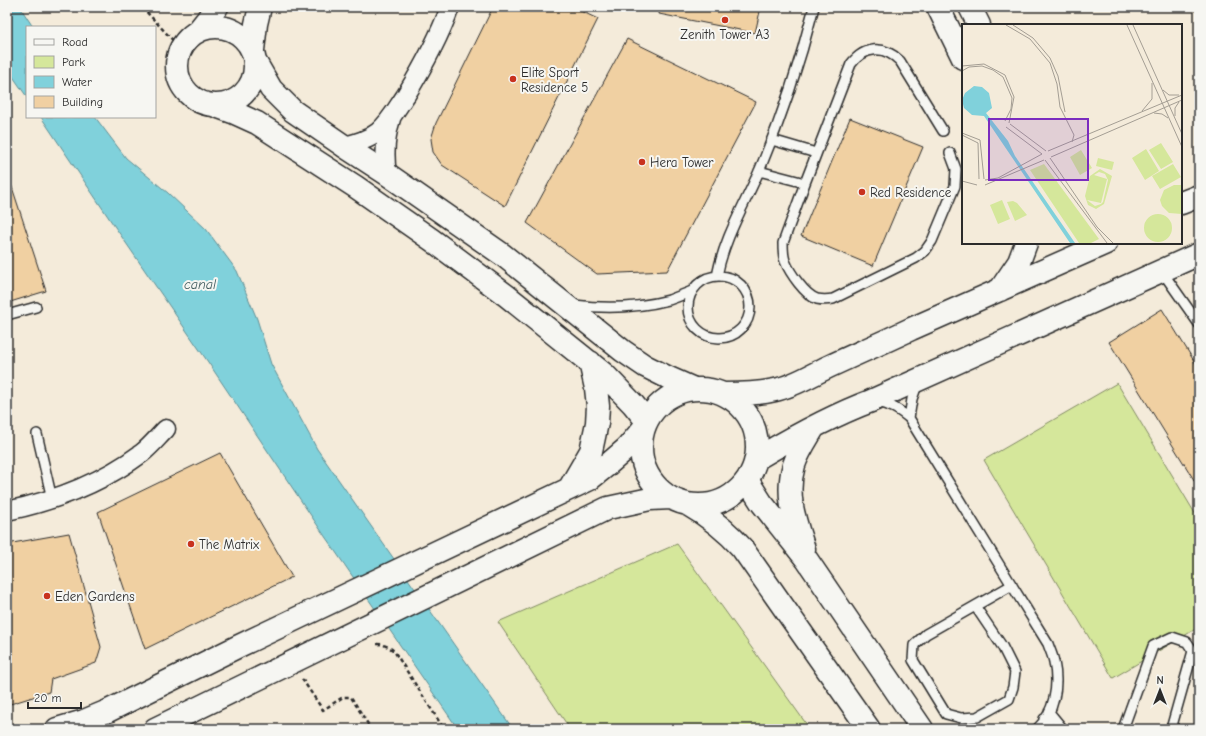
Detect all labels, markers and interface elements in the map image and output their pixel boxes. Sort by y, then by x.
marker: Zenith Tower A3 [720,15,730,25]
inset map [962,24,1182,244]
legend [26,26,156,118]
place label: Zenith Tower A3 [680,27,770,42]
text: Road [62,35,88,49]
text: Park [62,55,85,69]
place label: Elite Sport Residence 5 [521,65,588,95]
marker: Elite Sport Residence 5 [508,74,518,84]
text: Water [62,75,92,89]
text: Building [62,95,103,109]
place label: Hera Tower [650,155,714,170]
marker: Hera Tower [637,157,647,167]
place label: Red Residence [870,185,952,200]
marker: Red Residence [857,187,867,197]
water label: canal [184,276,217,293]
place label: The Matrix [199,537,260,552]
marker: The Matrix [186,539,196,549]
place label: Eden Gardens [55,589,135,604]
marker: Eden Gardens [42,591,52,601]
north arrow [1140,670,1180,710]
text: N [1156,674,1164,687]
scale bar [28,684,81,710]
text: 20 m [34,691,62,705]

